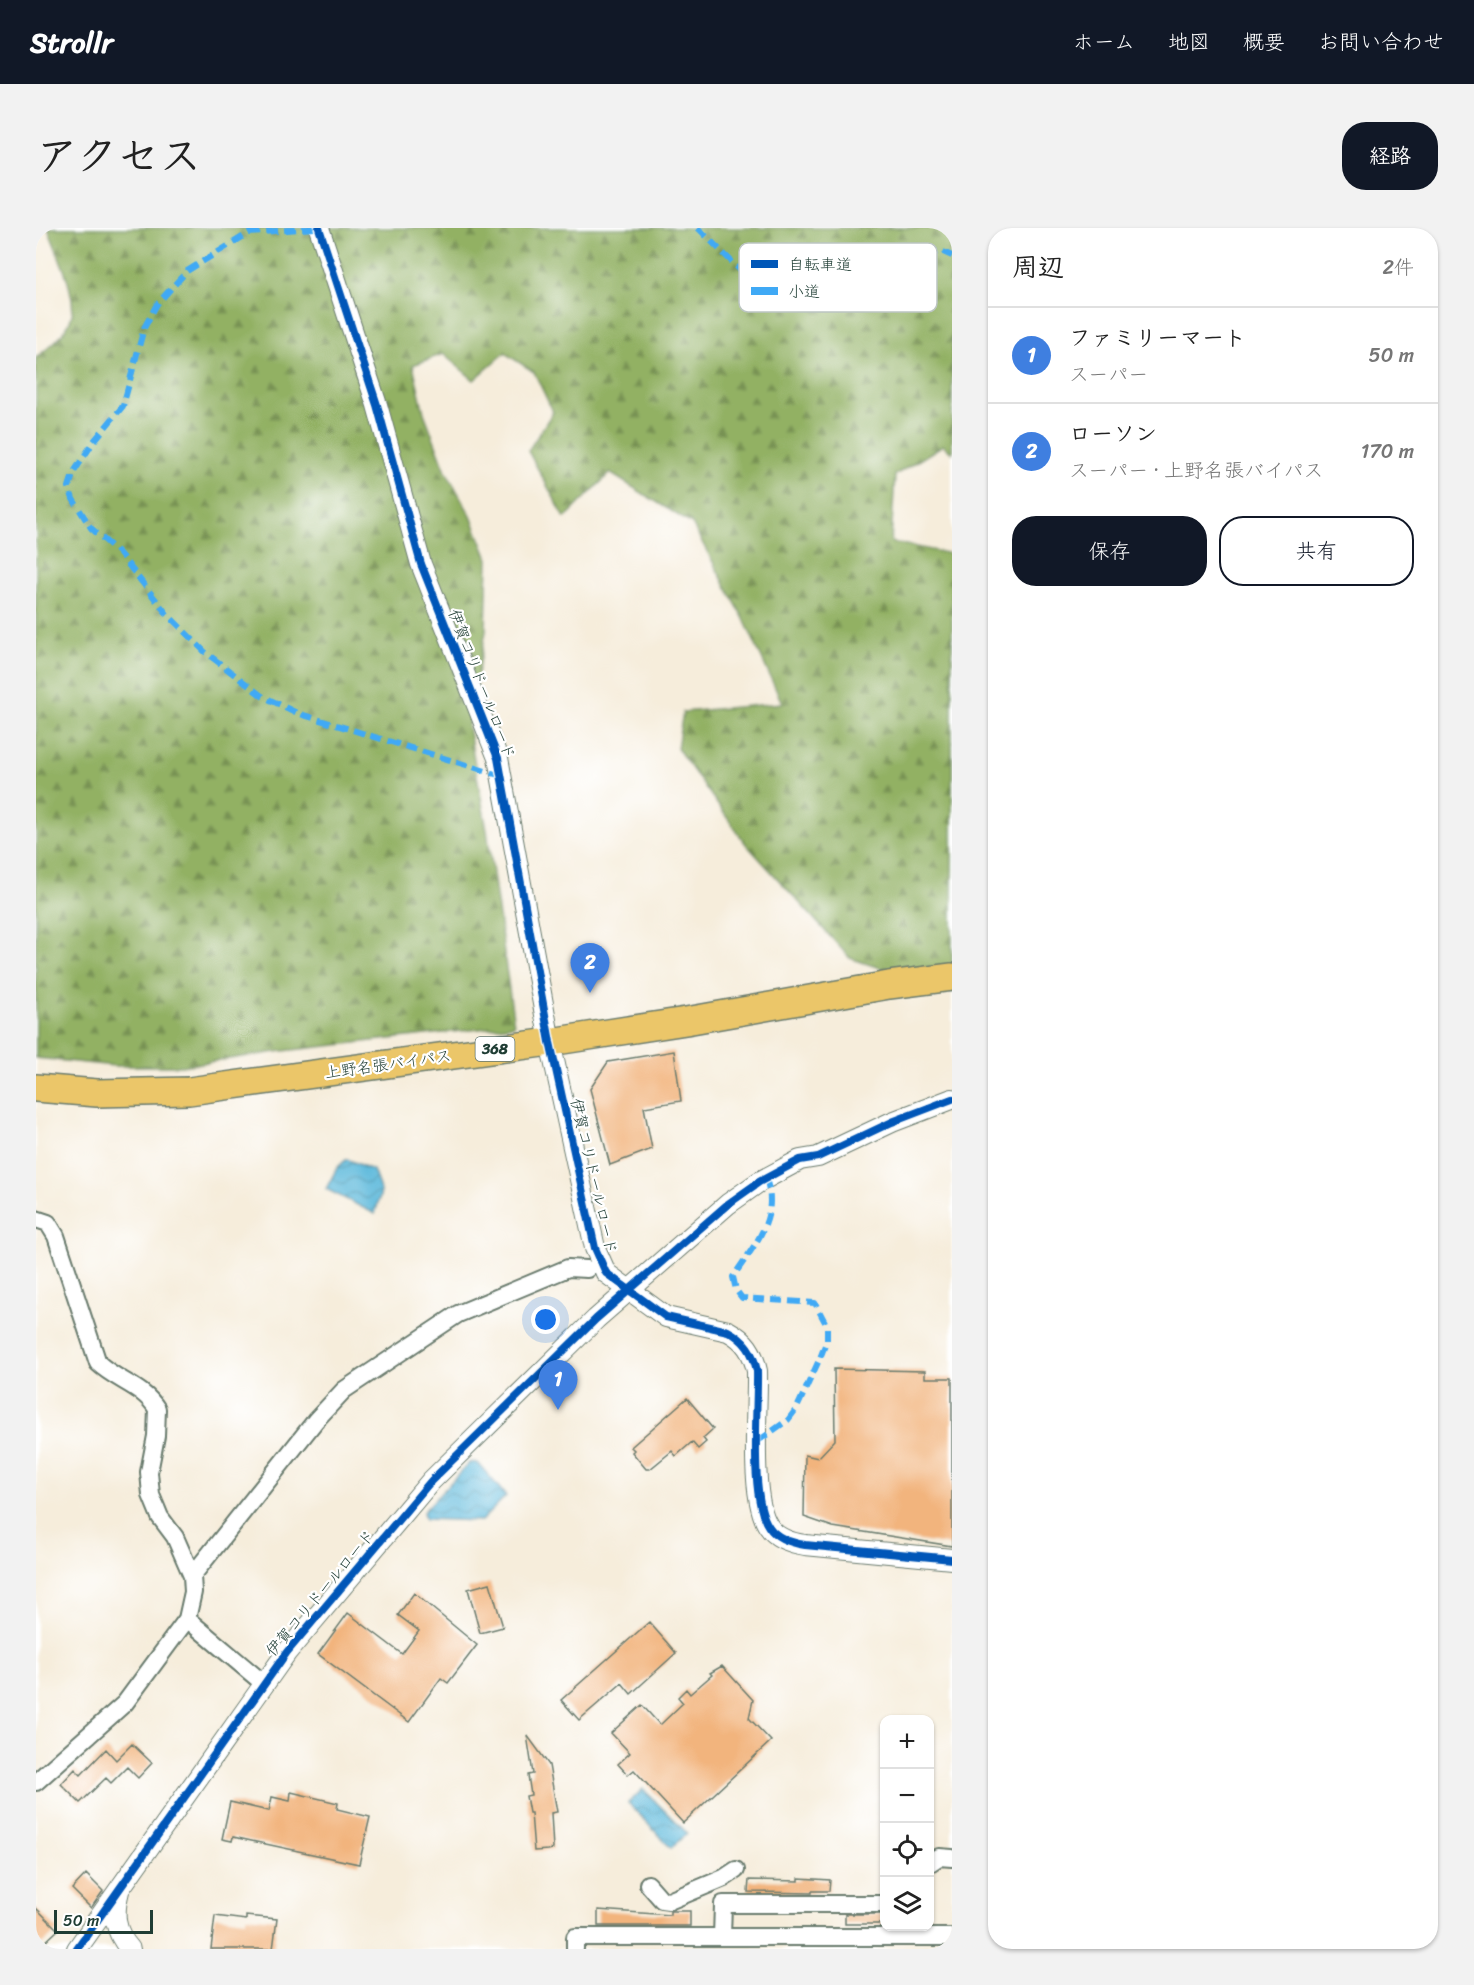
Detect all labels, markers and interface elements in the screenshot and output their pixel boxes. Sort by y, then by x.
text: Strollr [30,18,113,67]
text: ホーム [1073,23,1135,61]
text: 地図 [1168,23,1210,61]
text: 概要 [1243,23,1285,61]
text: お問い合わせ [1318,23,1444,61]
text: アクセス [36,119,201,193]
button: 経路 [1342,122,1438,190]
legend [739,243,937,312]
text: 周辺 [1012,244,1064,290]
text: 自転車道 [788,250,852,279]
text: 2件 [1382,250,1414,285]
text: 小道 [788,277,820,306]
text: ファミリーマート [1069,318,1246,357]
text: 1 [1027,338,1036,373]
text: 50 m [1369,338,1414,373]
text: スーパー [1069,357,1148,392]
text: ローソン [1069,414,1157,453]
text: 2 [1026,434,1037,469]
text: 170 m [1361,434,1414,469]
text: スーパー · 上野名張バイパス [1069,453,1324,488]
button: 保存 [1012,516,1207,586]
button: 共有 [1219,516,1414,586]
street label: 伊賀コリドールロード [440,605,524,763]
pin: 2 [570,944,610,993]
road number: 368 [476,1037,514,1061]
street label: 上野名張バイパス [323,1041,453,1087]
street label: 伊賀コリドールロード [562,1095,626,1257]
your location [531,1305,560,1334]
pin: 1 [538,1360,578,1410]
street label: 伊賀コリドールロード [258,1523,382,1663]
map controls [880,1715,934,1931]
button: + [880,1715,934,1769]
button: − [880,1769,934,1823]
button: locate [880,1823,934,1877]
button: layers [880,1877,934,1931]
text: 50 m [63,1906,99,1935]
scale bar [54,1907,153,1934]

